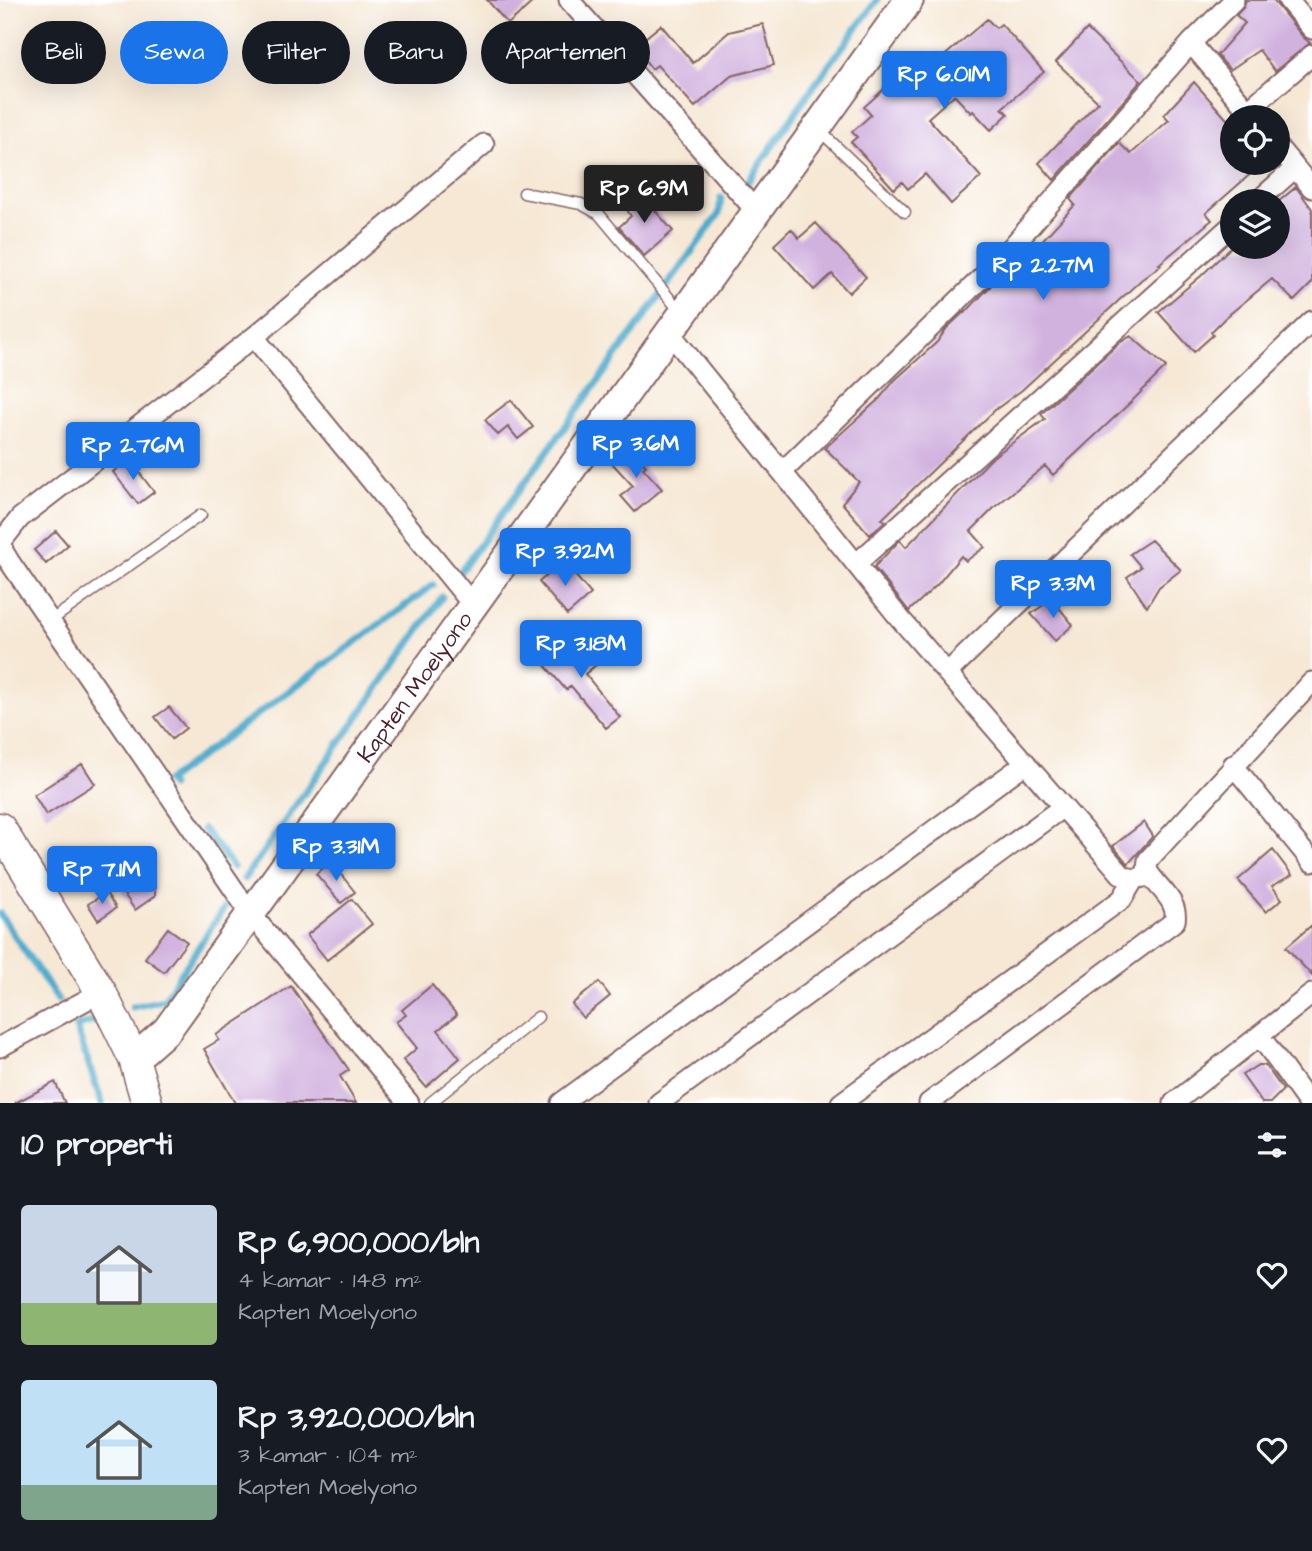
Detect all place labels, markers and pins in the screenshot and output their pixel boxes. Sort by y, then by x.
pin: Rp 6.01M [872,52,1016,111]
pin: Rp 6.9M [579,166,709,225]
pin: Rp 2.27M [971,243,1115,302]
pin: Rp 3.6M [571,420,701,480]
pin: Rp 2.76M [61,422,205,482]
pin: Rp 3.92M [493,528,637,588]
pin: Rp 3.3M [988,560,1118,620]
pin: Rp 3.18M [509,620,653,680]
pin: Rp 3.31M [264,824,408,883]
pin: Rp 7.1M [37,846,167,906]

